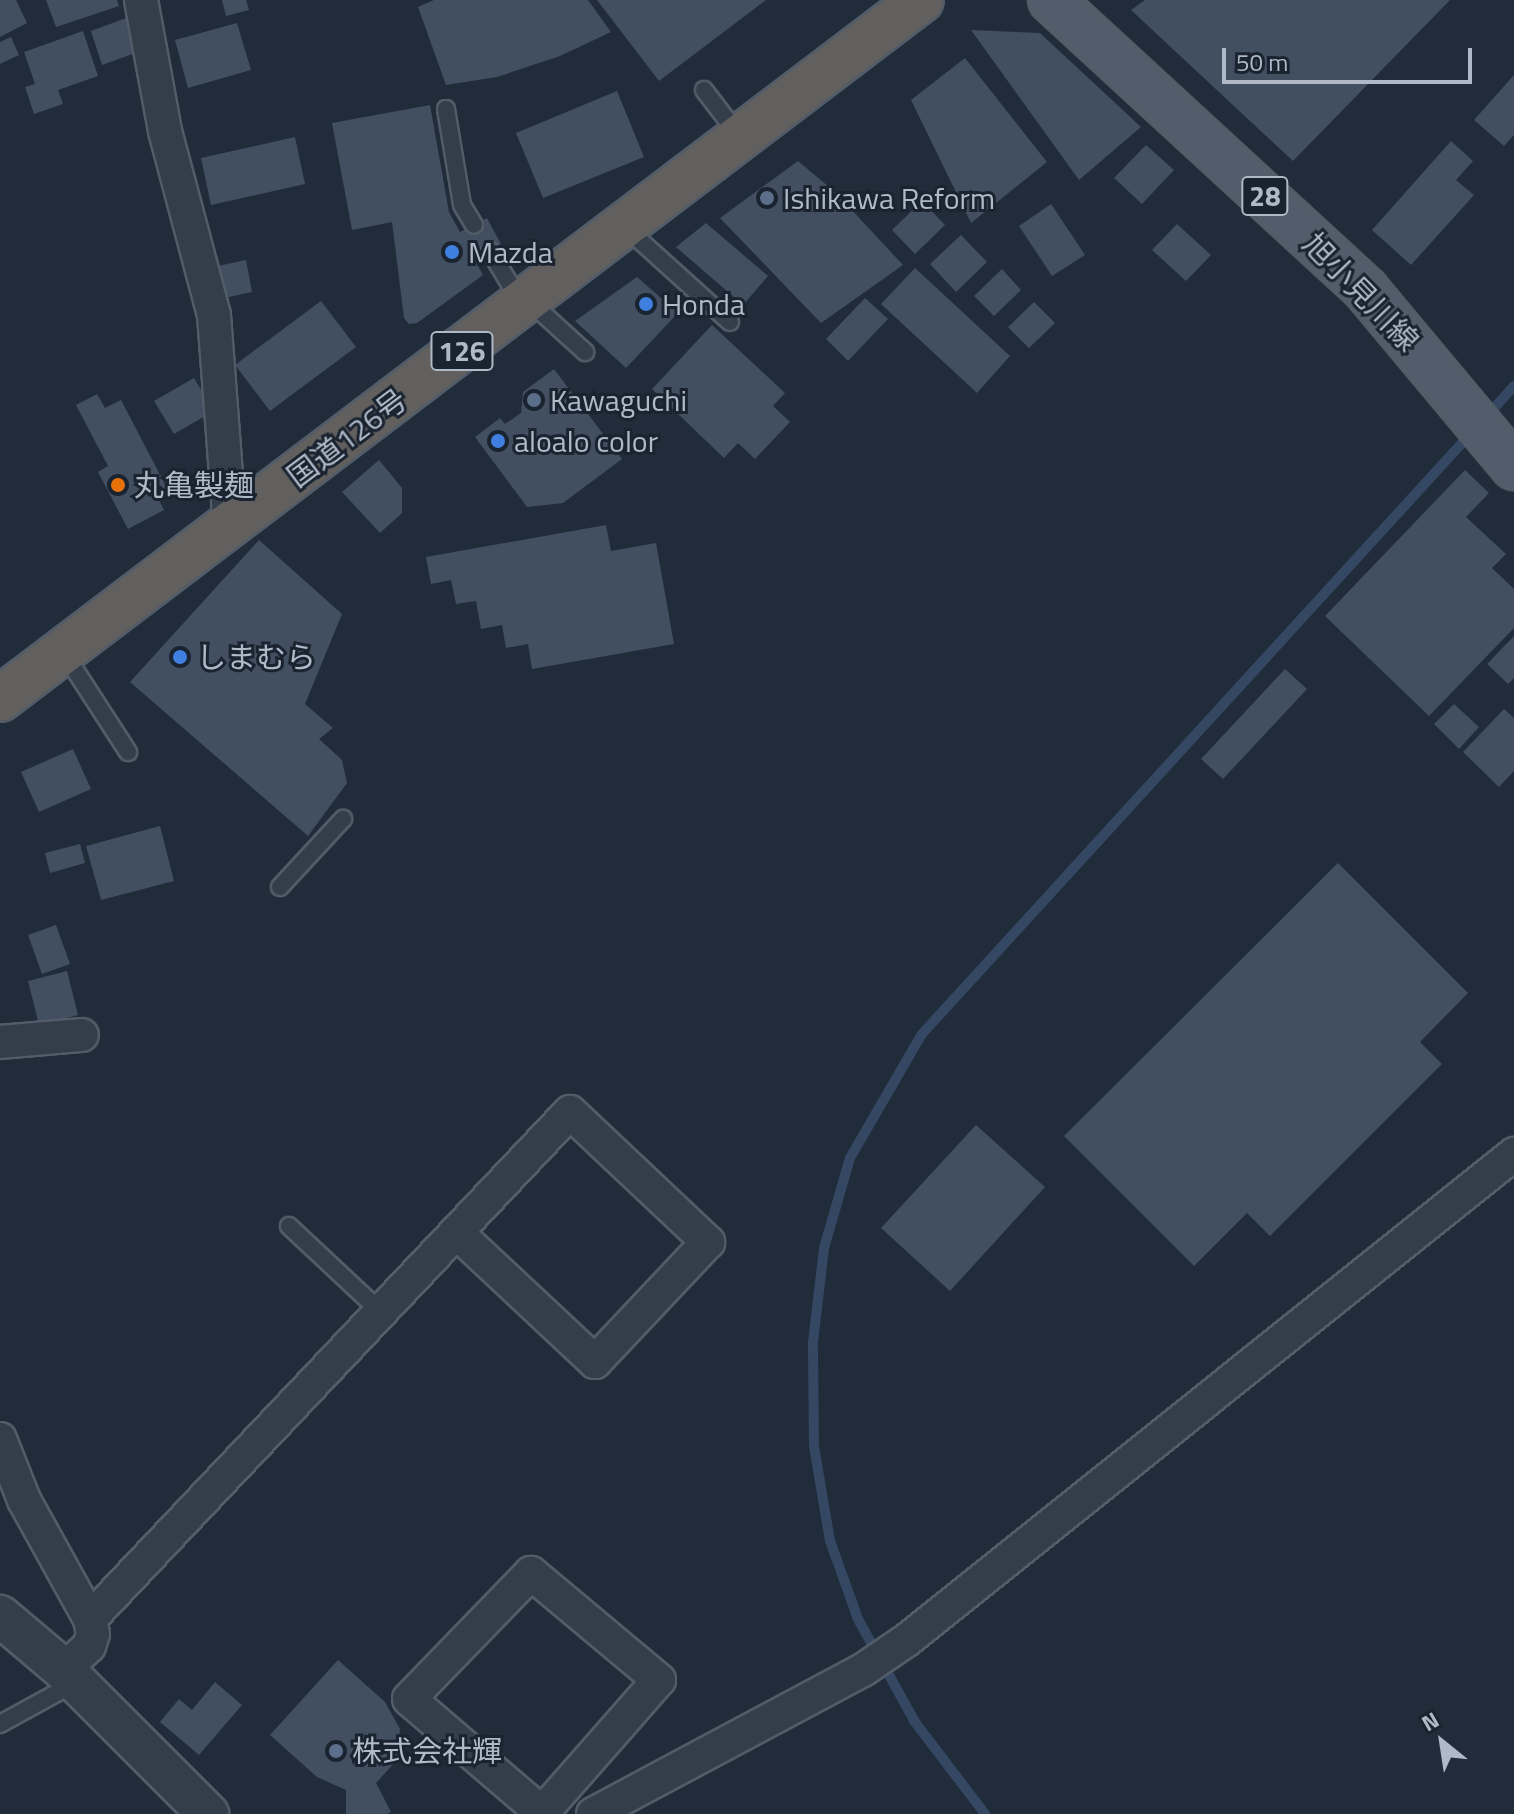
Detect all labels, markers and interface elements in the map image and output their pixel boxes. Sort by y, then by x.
scale bar [1226,32,1476,82]
text: 50 m [1236,44,1288,80]
road number: 28 [1241,172,1289,220]
place label: Ishikawa Reform [783,180,995,216]
marker: Ishikawa Reform [758,189,776,207]
street label: 旭小見川線 [1296,226,1426,358]
place label: Mazda [468,234,553,270]
marker: Mazda [443,243,461,261]
place label: Honda [662,286,745,322]
marker: Honda [637,295,655,313]
road number: 126 [430,327,494,375]
street label: 国道126号 [280,381,414,495]
place label: Kawaguchi [550,382,687,418]
marker: Kawaguchi [525,391,543,409]
place label: aloalo color [514,423,658,459]
marker: aloalo color [489,432,507,450]
place label: 丸亀製麺 [134,467,254,503]
marker: 丸亀製麺 [109,476,127,494]
place label: しまむら [196,639,316,675]
marker: しまむら [171,648,189,666]
north arrow [1402,1702,1482,1782]
text: N [1415,1703,1445,1740]
place label: 株式会社輝 [352,1733,502,1769]
marker: 株式会社輝 [327,1742,345,1760]

